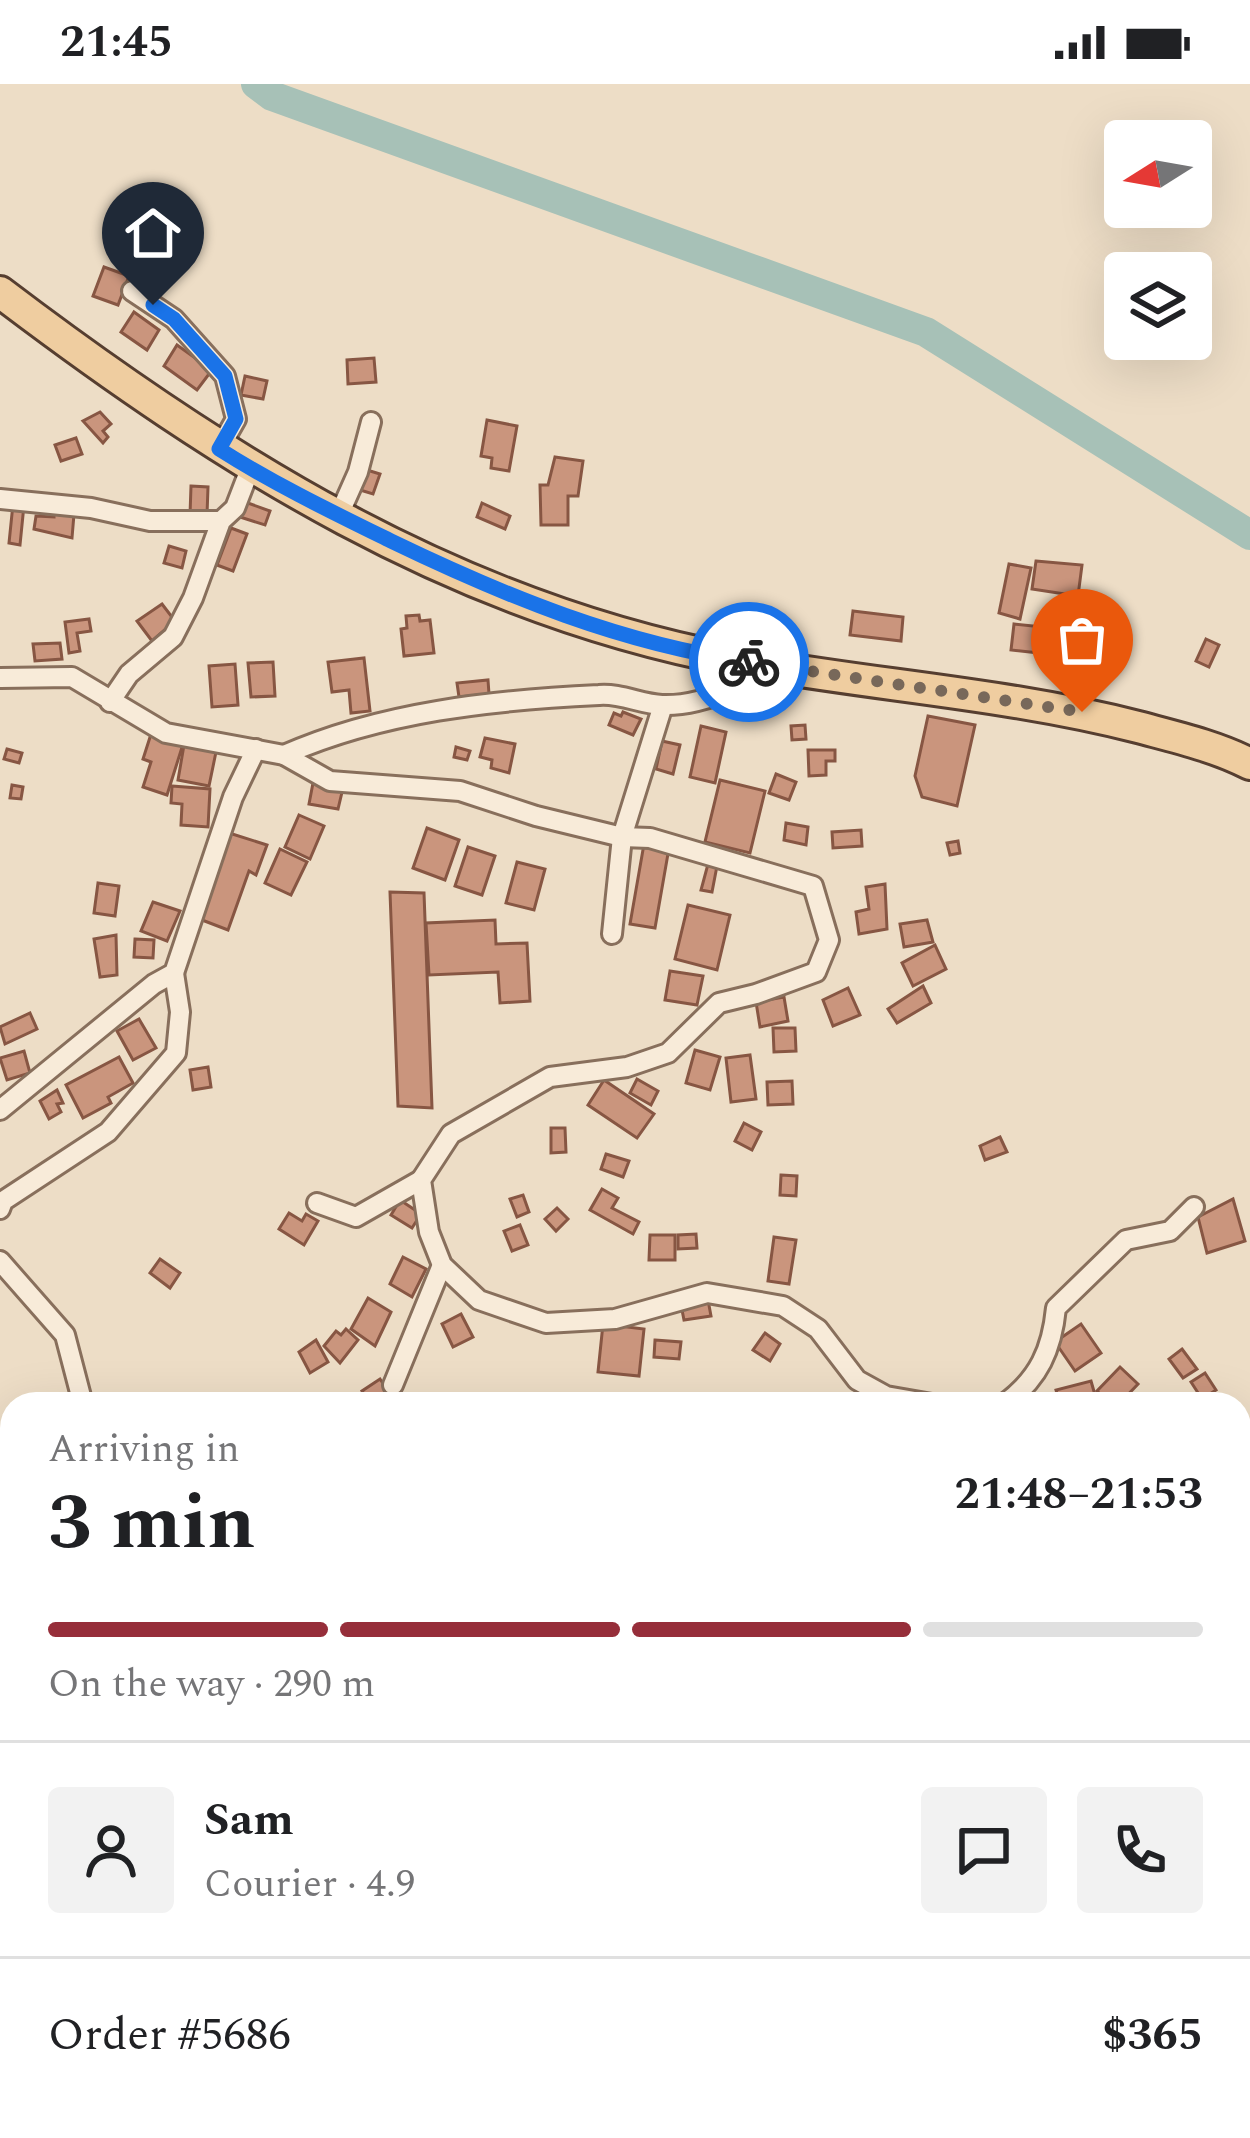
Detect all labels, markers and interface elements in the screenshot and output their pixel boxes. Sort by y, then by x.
text: 21:45 [60,8,173,77]
north arrow [1104,120,1212,228]
map controls [1104,120,1212,360]
pin [102,182,204,305]
icon: home [120,200,186,266]
button: layers [1104,252,1212,360]
pin [1031,589,1133,712]
courier [689,602,809,722]
icon: bag [1049,607,1115,673]
icon: bike [716,629,782,695]
text: Arriving in [48,1420,240,1479]
text: 21:48–21:53 [954,1460,1203,1529]
text: 3 min [48,1464,256,1583]
text: On the way · 290 m [48,1655,375,1714]
text: Sam [204,1786,294,1855]
button: person [48,1787,174,1913]
button: chat [921,1787,1047,1913]
button: phone [1077,1787,1203,1913]
text: Courier · 4.9 [204,1855,415,1914]
text: Order #5686 [48,2001,291,2070]
text: $365 [1102,2001,1203,2070]

